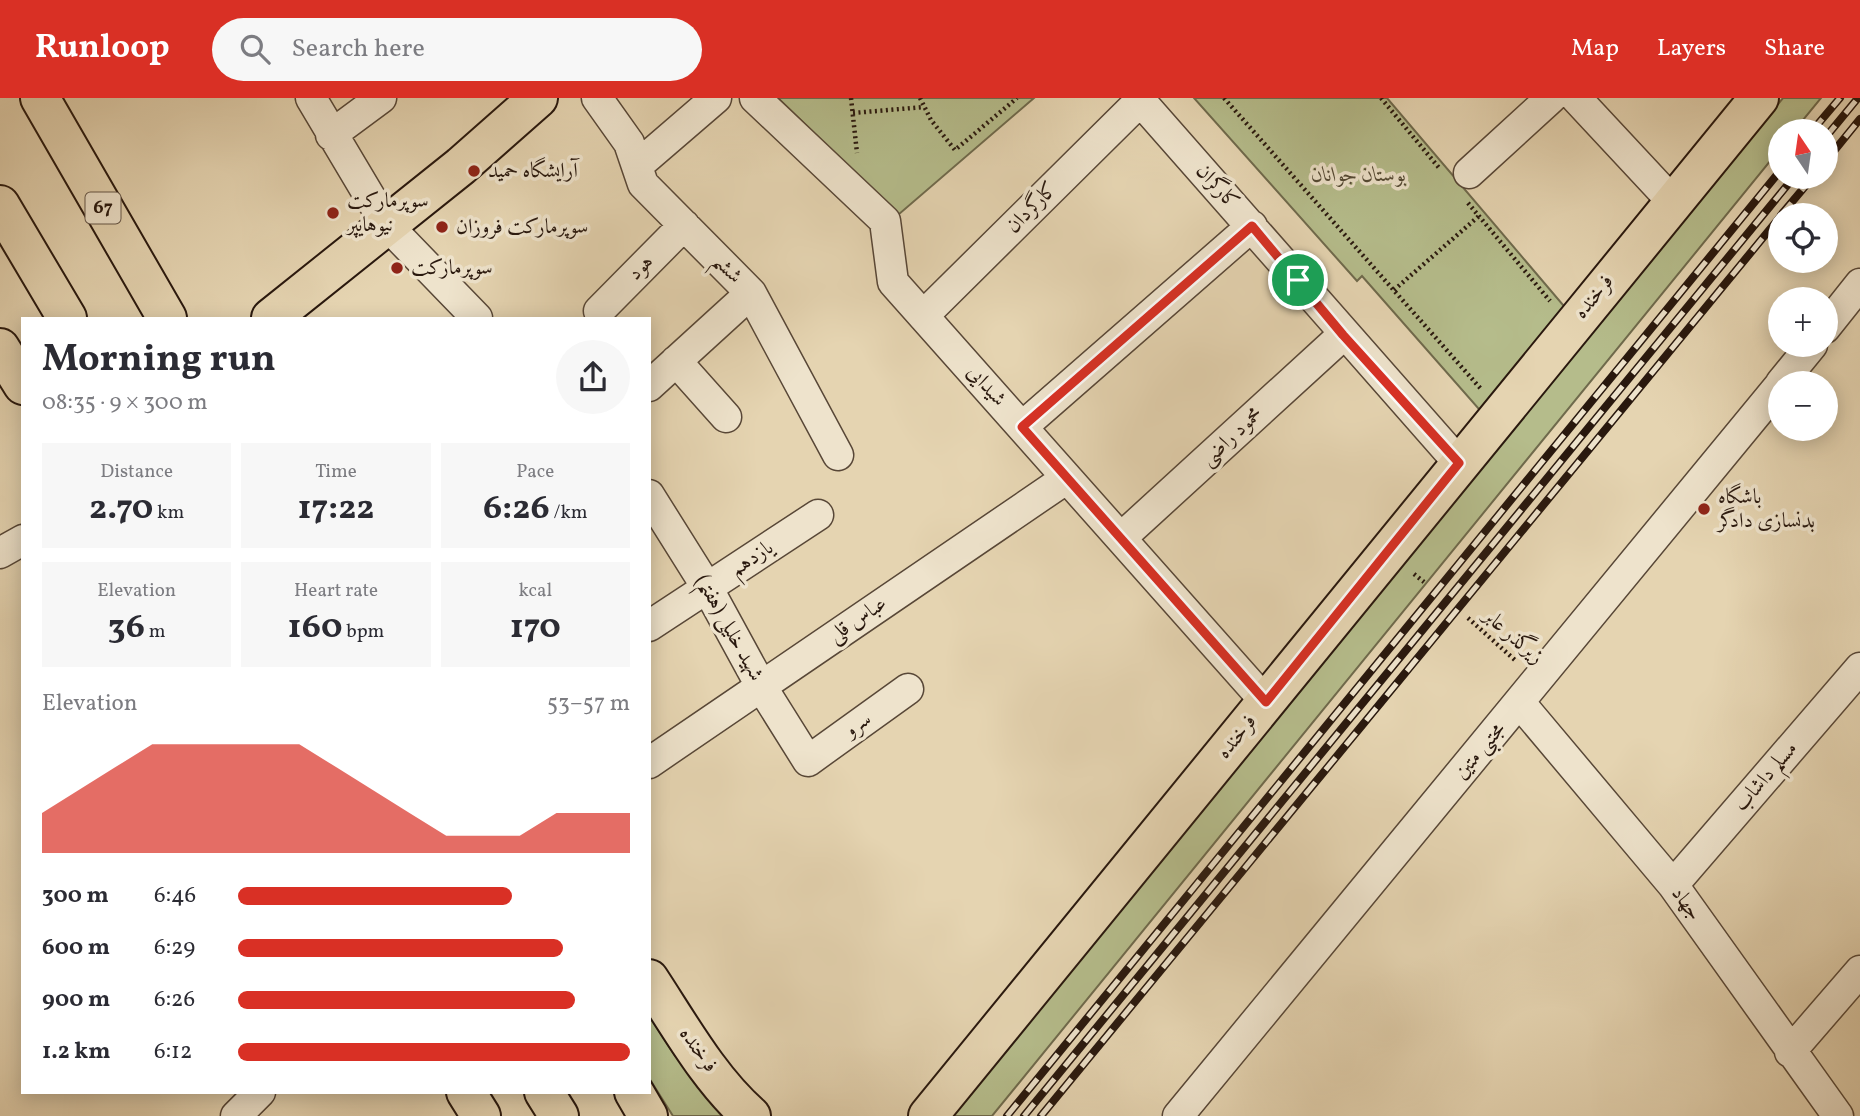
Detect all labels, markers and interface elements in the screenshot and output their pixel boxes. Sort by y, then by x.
search box [212,18,702,81]
text: Runloop [35,26,170,72]
icon: search [236,30,274,68]
text: Search here [292,31,425,67]
text: Map [1571,32,1619,66]
text: Layers [1657,32,1726,66]
text: Share [1764,32,1825,66]
north arrow [1768,119,1838,189]
map controls [1768,119,1838,441]
place label: آرایشگاه حمید [488,157,580,186]
street label: کارگران [1189,157,1246,216]
park label: بوستان جوانان [1311,161,1407,190]
marker: آرایشگاه حمید [466,163,482,179]
street label: کارگردان [999,175,1064,240]
place label: سوپرمارکت نیوهایپر [345,187,429,240]
road number: 67 [86,192,120,223]
button: locate [1768,203,1838,273]
marker: سوپرمارکت نیوهایپر [325,205,341,221]
place label: سوپرمارکت فروزان [456,213,589,242]
marker: سوپرمارکت فروزان [434,219,450,235]
street label: ششم [702,248,748,294]
street label: هود [621,249,661,287]
pin [1268,250,1328,310]
place label: سوپرمارکت [411,254,493,283]
marker: سوپرمارکت [389,260,405,276]
icon: arrive [1279,261,1317,299]
street label: فرخنده [1567,268,1621,326]
button: + [1768,287,1838,357]
text: Morning run [42,334,276,387]
button: share [556,340,630,414]
street label: شیدایی [960,359,1012,413]
button: − [1768,371,1838,441]
text: 08:35 · 9 × 300 m [42,387,208,419]
street label: محمود راضی [1194,400,1270,473]
text: Distance [100,459,173,485]
text: Time [315,459,357,485]
text: Pace [516,459,554,485]
place label: باشگاه بدنسازی دادگر [1716,483,1815,536]
text: 2.70 [89,485,153,533]
text: 17:22 [297,485,375,533]
text: 6:26 [483,485,550,533]
text: km [153,500,184,526]
text: /km [550,500,588,526]
marker: باشگاه بدنسازی دادگر [1696,501,1712,517]
street label: یازدهم [724,533,783,588]
street label: شهید خلیلی (هفتم) [683,570,770,689]
text: Elevation [97,578,176,604]
text: Heart rate [294,578,378,604]
text: kcal [518,578,552,604]
street label: عباس قلی [823,590,893,650]
street label: زیرگذر عابر [1475,600,1551,672]
text: 36 [108,604,145,652]
text: 160 [288,604,342,652]
text: 170 [510,604,561,652]
text: m [145,619,166,645]
text: bpm [342,619,384,645]
text: Elevation [42,688,138,720]
text: 53–57 m [547,688,630,720]
street label: سرو [837,705,878,746]
street label: فرخنده [1210,708,1264,766]
street label: مجتبی متین [1447,716,1513,786]
street label: مسلم داشاب [1727,736,1808,822]
text: 300 m [42,880,109,912]
text: 6:46 [154,880,196,912]
street label: جهاد [1664,881,1708,927]
text: 600 m [42,932,110,964]
text: 6:29 [154,932,195,964]
text: 900 m [42,984,110,1016]
text: 6:26 [154,984,195,1016]
street label: فرخنده [672,1021,724,1079]
text: 1.2 km [42,1036,111,1068]
text: 6:12 [154,1036,192,1068]

